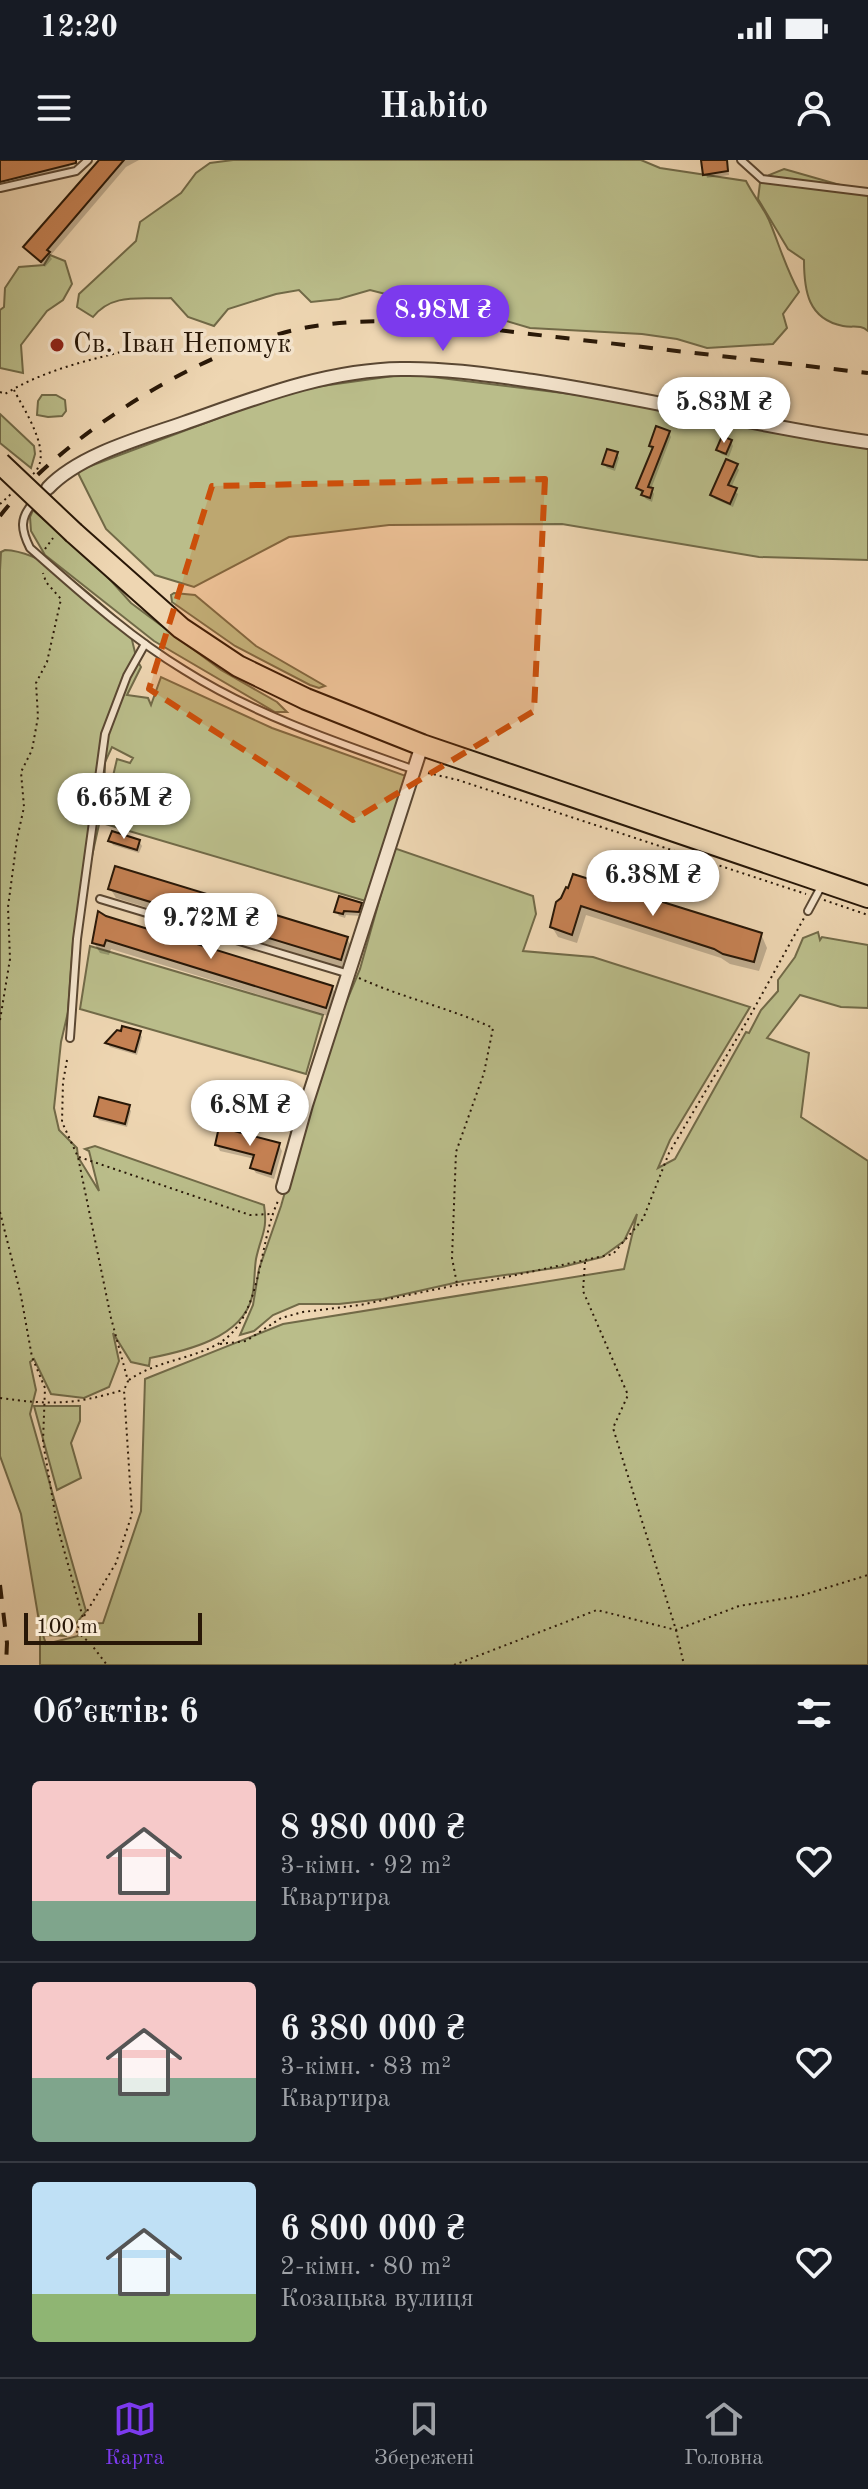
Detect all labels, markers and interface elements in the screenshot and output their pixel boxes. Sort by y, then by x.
text: 12:20 [40,13,118,43]
icon: menu [32,86,76,130]
icon: person [792,86,836,130]
text: Habito [380,90,488,126]
pin: 8.98M ₴ [369,285,517,353]
text: 8.98M ₴ [394,298,492,324]
place label: Св. Іван Непомук [73,331,292,359]
marker: Св. Іван Непомук [48,336,66,354]
pin: 5.83M ₴ [650,377,798,445]
text: 5.83M ₴ [675,390,773,416]
pin: 6.65M ₴ [50,773,198,841]
text: 6.65M ₴ [75,786,173,812]
pin: 6.38M ₴ [579,850,727,918]
text: 6.38M ₴ [604,863,702,889]
pin: 9.72M ₴ [137,893,285,961]
text: 9.72M ₴ [162,906,260,932]
pin: 6.8M ₴ [185,1080,315,1148]
text: 6.8M ₴ [209,1093,291,1119]
scale bar [24,1609,202,1645]
text: 100 m [36,1616,98,1638]
icon: filters [792,1691,836,1735]
text: Об’єктів: 6 [32,1696,199,1730]
text: 8 980 000 ₴ [280,1812,465,1846]
icon: home [96,1813,192,1909]
icon: heart [792,1839,836,1883]
text: 3-кімн. · 92 m² [280,1853,451,1879]
text: Квартира [280,1885,390,1911]
text: 6 380 000 ₴ [280,2013,465,2047]
icon: home [96,2014,192,2110]
icon: heart [792,2040,836,2084]
text: 3-кімн. · 83 m² [280,2054,451,2080]
text: Квартира [280,2086,390,2112]
text: 6 800 000 ₴ [280,2213,465,2247]
icon: home [96,2214,192,2310]
icon: heart [792,2240,836,2284]
text: 2-кімн. · 80 m² [280,2254,451,2280]
text: Козацька вулиця [280,2286,474,2312]
tab: Карта [105,2397,164,2472]
tab: Збережені [374,2397,474,2472]
tab: Головна [684,2397,763,2472]

